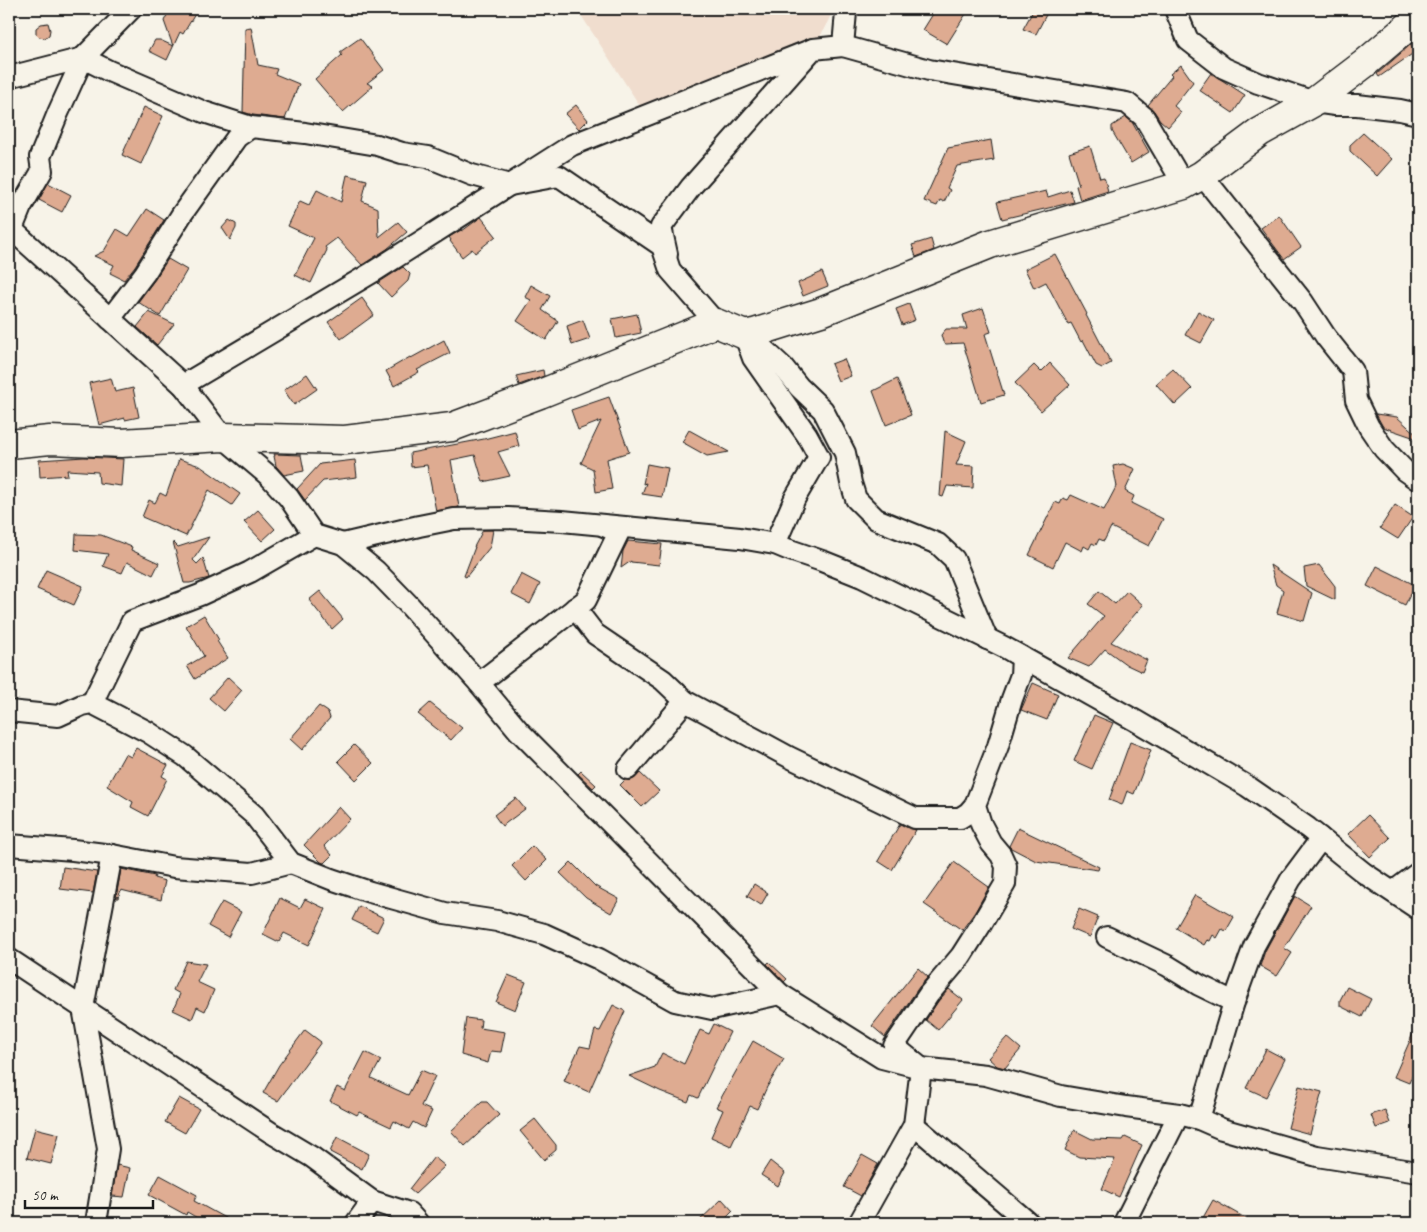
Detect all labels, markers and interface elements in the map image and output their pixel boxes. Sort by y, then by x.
scale bar [25,1177,152,1209]
text: 50 m [32,1186,59,1205]

